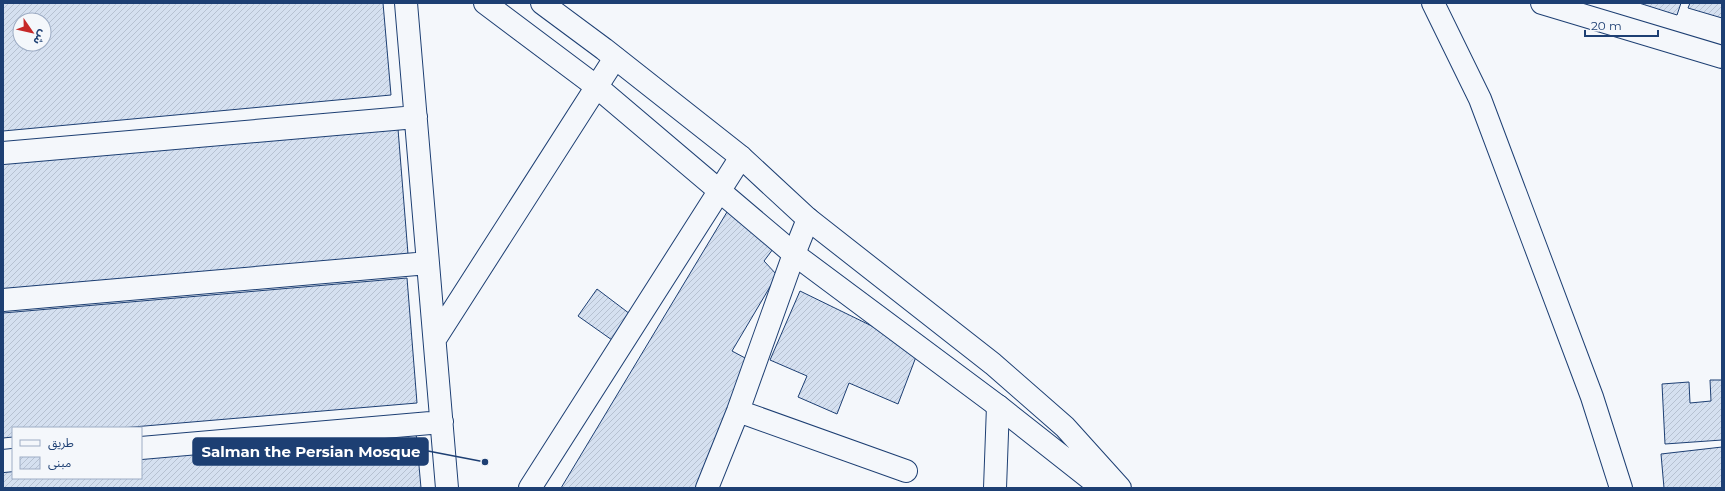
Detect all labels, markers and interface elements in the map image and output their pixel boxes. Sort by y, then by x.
north arrow [12,12,52,52]
scale bar [1585,12,1658,38]
text: 20 m [1591,18,1622,33]
text: ش [30,27,50,48]
legend [12,427,142,479]
text: طريق [48,435,74,451]
callout: Salman the Persian Mosque [193,438,428,465]
text: Salman the Persian Mosque [202,442,420,461]
text: مبنى [48,455,71,470]

